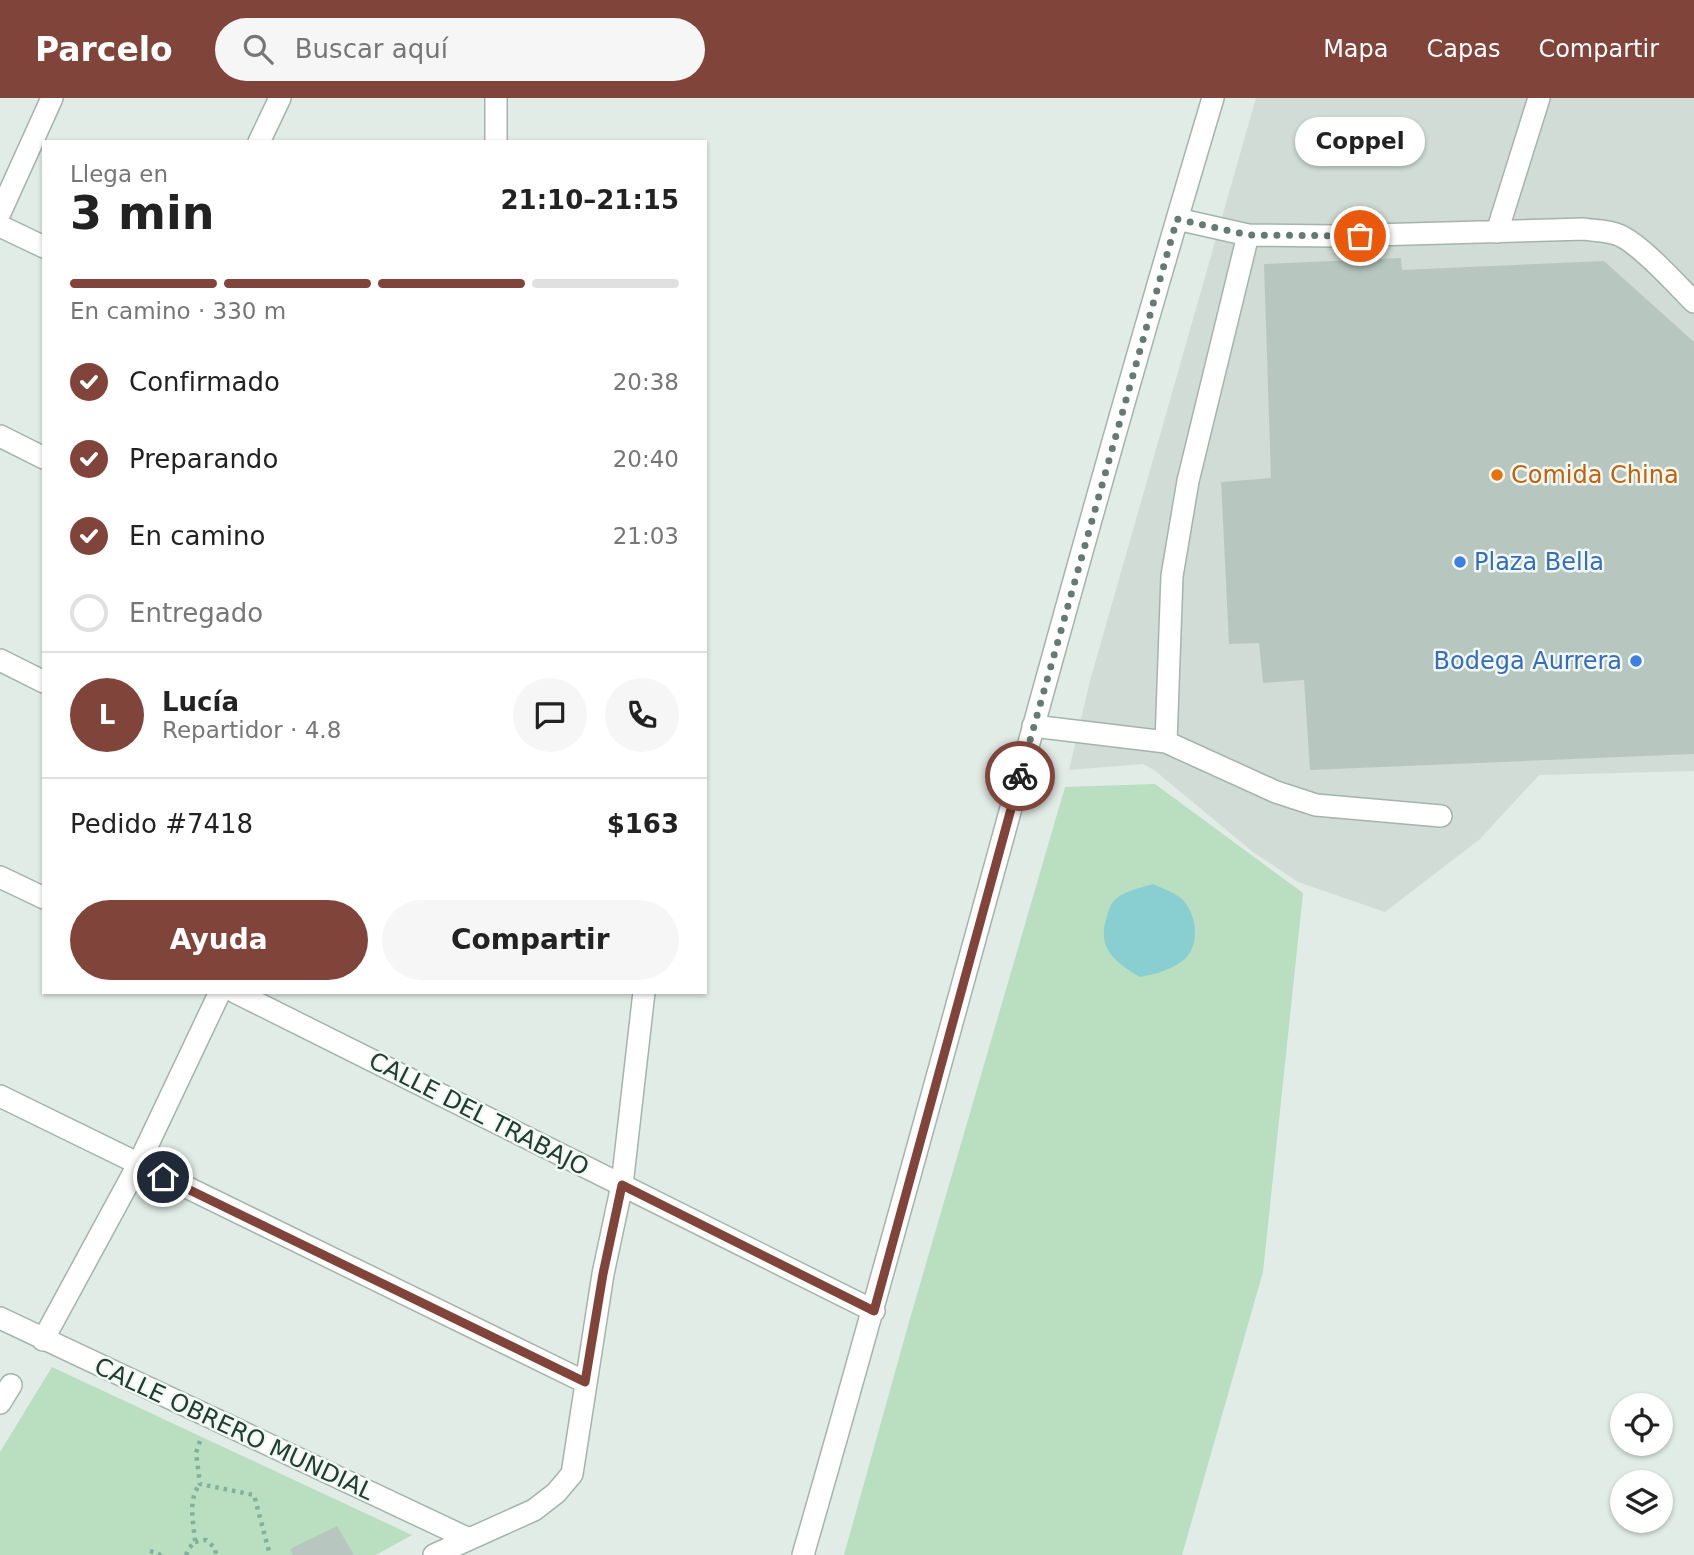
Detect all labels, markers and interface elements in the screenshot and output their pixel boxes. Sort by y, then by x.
search box [215,18,705,81]
text: Parcelo [35,30,173,69]
icon: search [239,30,277,68]
text: Buscar aquí [295,34,448,64]
text: Mapa [1323,35,1389,63]
text: Capas [1427,35,1500,63]
text: Compartir [1538,35,1659,63]
callout: Coppel [1295,117,1425,166]
text: Coppel [1315,128,1405,154]
text: Llega en [70,161,168,187]
text: 21:10–21:15 [500,185,679,215]
text: 3 min [70,186,214,240]
pin [1330,206,1390,266]
icon: bag [1341,217,1379,255]
text: En camino · 330 m [70,298,286,324]
icon: check [70,363,108,401]
text: Confirmado [129,367,280,397]
text: 20:38 [613,369,679,395]
icon: check [70,440,108,478]
text: Preparando [129,444,278,474]
text: 20:40 [613,446,679,472]
place label: Comida China [1511,461,1679,489]
marker: Comida China [1489,467,1505,483]
icon: check [70,517,108,555]
text: En camino [129,521,265,551]
text: 21:03 [613,523,679,549]
place label: Plaza Bella [1474,548,1604,576]
marker: Plaza Bella [1452,554,1468,570]
text: Entregado [129,598,263,628]
place label: Bodega Aurrera [1434,647,1622,675]
marker: Bodega Aurrera [1628,653,1644,669]
button: chat [513,678,587,752]
button: phone [605,678,679,752]
text: Lucía [162,687,239,717]
text: L [99,700,115,730]
text: Repartidor · 4.8 [162,717,341,743]
courier [985,741,1055,811]
icon: bike [1001,757,1039,795]
text: Pedido #7418 [70,809,253,839]
text: $163 [607,809,679,839]
button: Ayuda [70,900,368,980]
button: Compartir [382,900,679,980]
street label: CALLE DEL TRABAJO [364,1046,594,1182]
pin [133,1147,193,1207]
icon: home [144,1158,182,1196]
street label: CALLE OBRERO MUNDIAL [90,1352,379,1506]
map controls [1610,1393,1673,1533]
button: locate [1610,1393,1673,1456]
button: layers [1610,1470,1673,1533]

